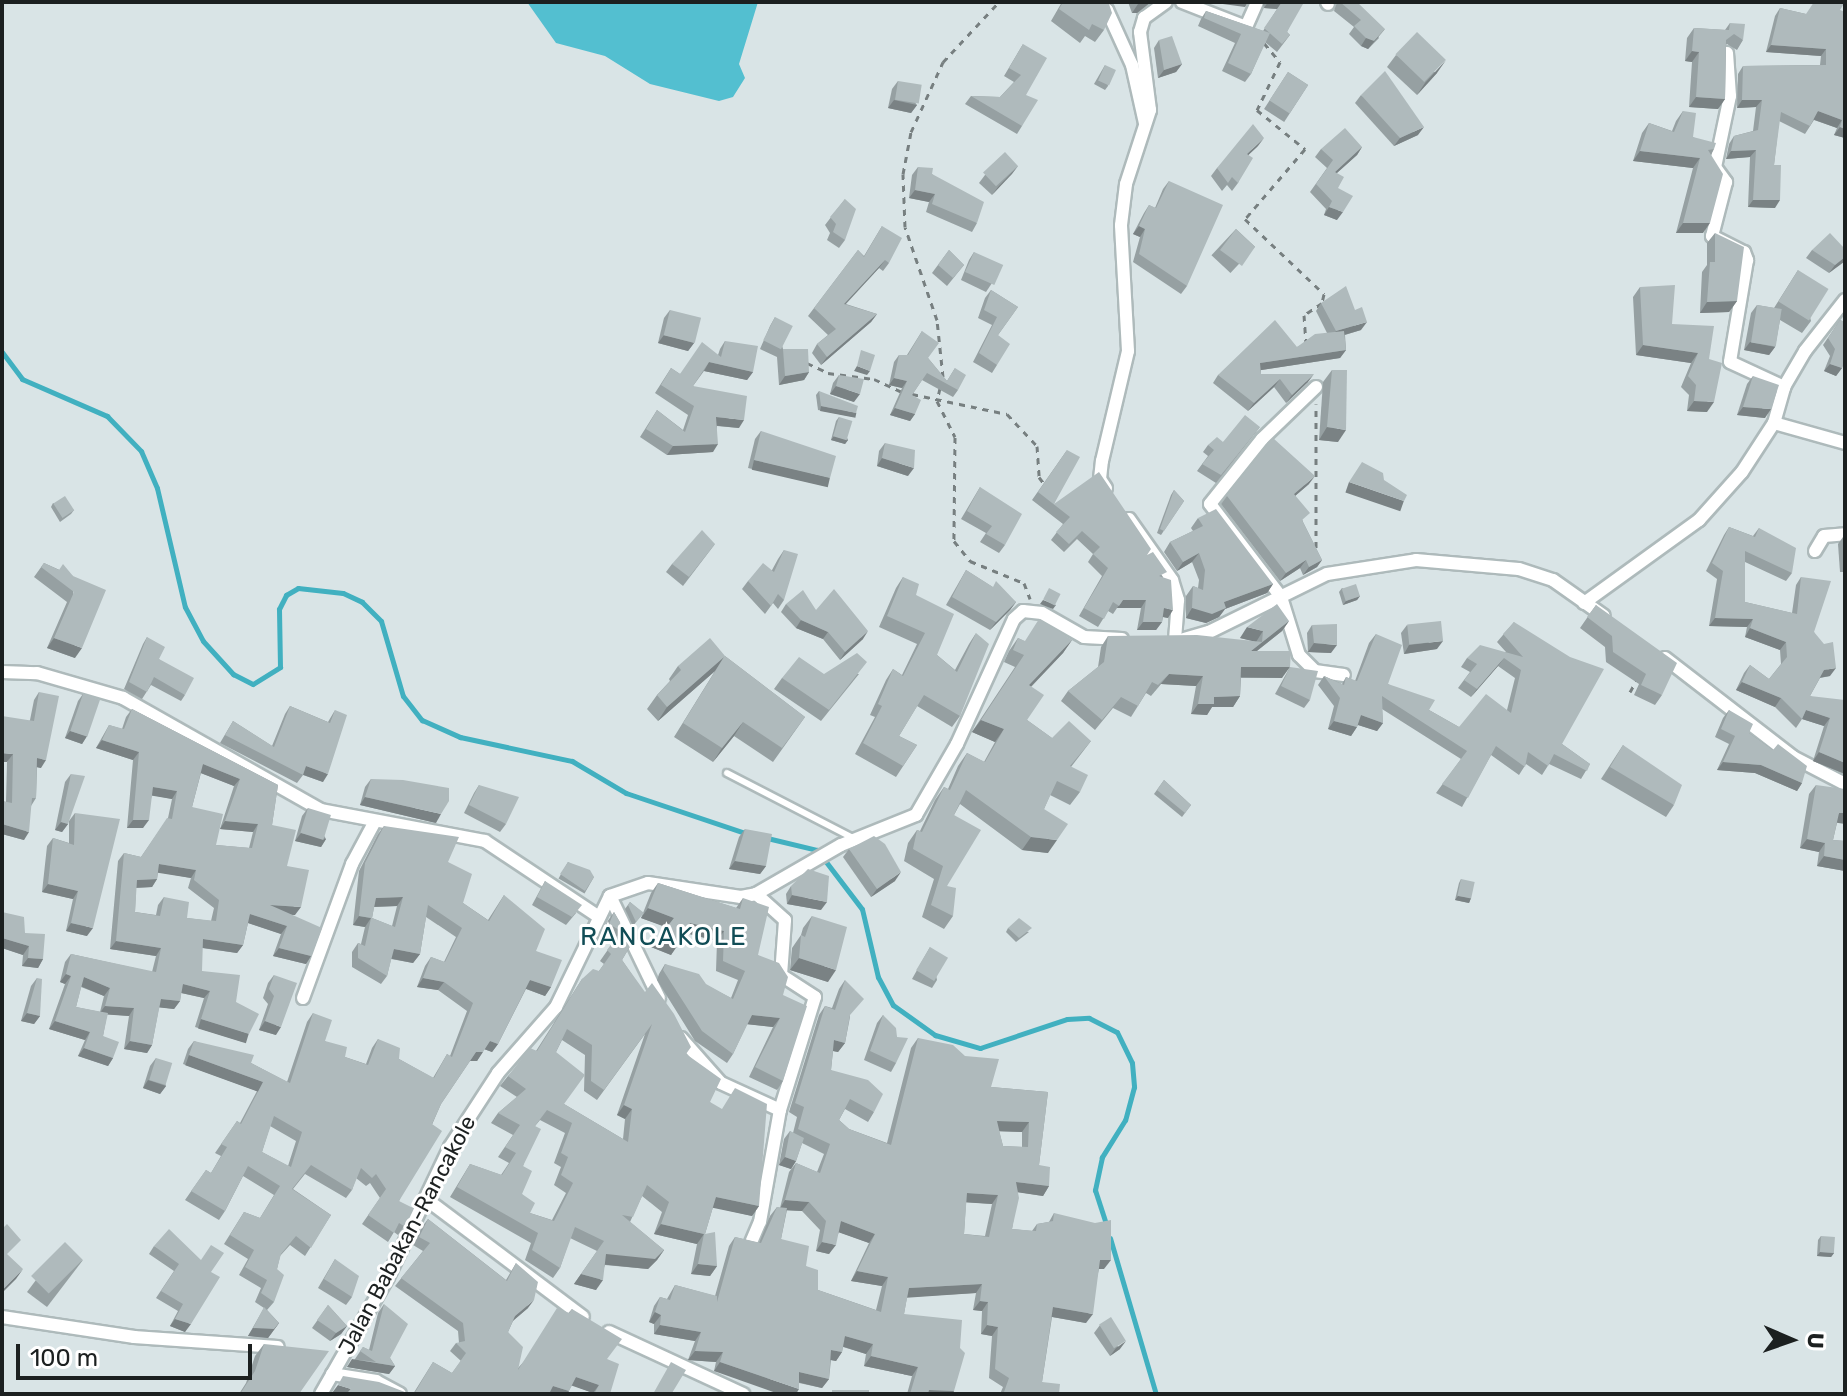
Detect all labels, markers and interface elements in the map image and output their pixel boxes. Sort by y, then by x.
district label: RANCAKOLE [580,921,748,953]
street label: Jalan Babakan-Rancakole [333,1111,481,1359]
north arrow [1751,1300,1831,1380]
scale bar [20,1328,256,1378]
text: U [1802,1332,1829,1349]
text: 100 m [30,1344,98,1372]

